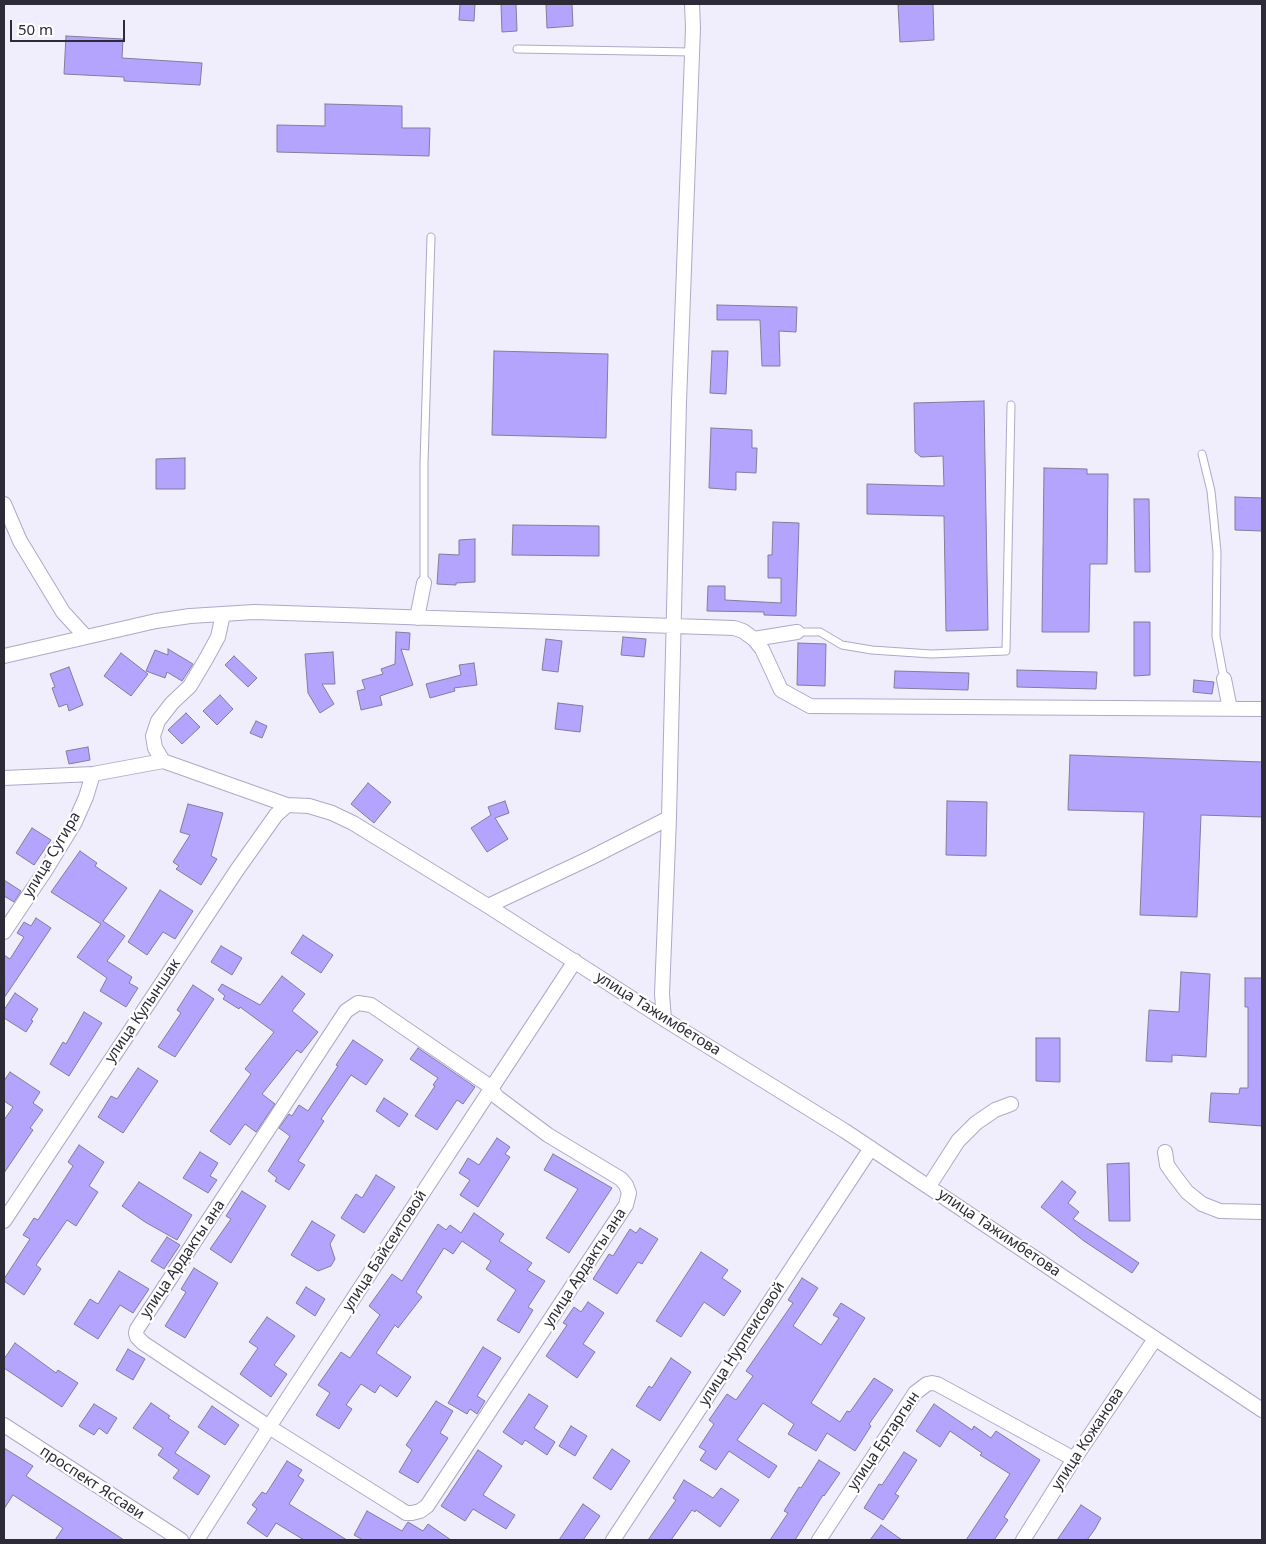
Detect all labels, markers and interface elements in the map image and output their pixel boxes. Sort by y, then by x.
scale bar [12,10,128,42]
text: 50 m [18,19,53,39]
street label: улица Сугира [19,809,85,901]
street label: улица Кулыншак [102,956,184,1066]
street label: улица Тажимбетова [592,968,724,1060]
street label: улица Тажимбетова [934,1185,1064,1281]
street label: улица Байсеитовой [339,1187,431,1315]
street label: улица Ардакты ана [137,1197,229,1321]
street label: улица Ардакты ана [540,1205,630,1331]
street label: улица Нурпеисовой [695,1279,789,1409]
street label: улица Кожанова [1048,1384,1128,1494]
street label: улица Ертаргын [844,1388,924,1494]
street label: проспект Яссави [36,1442,148,1524]

